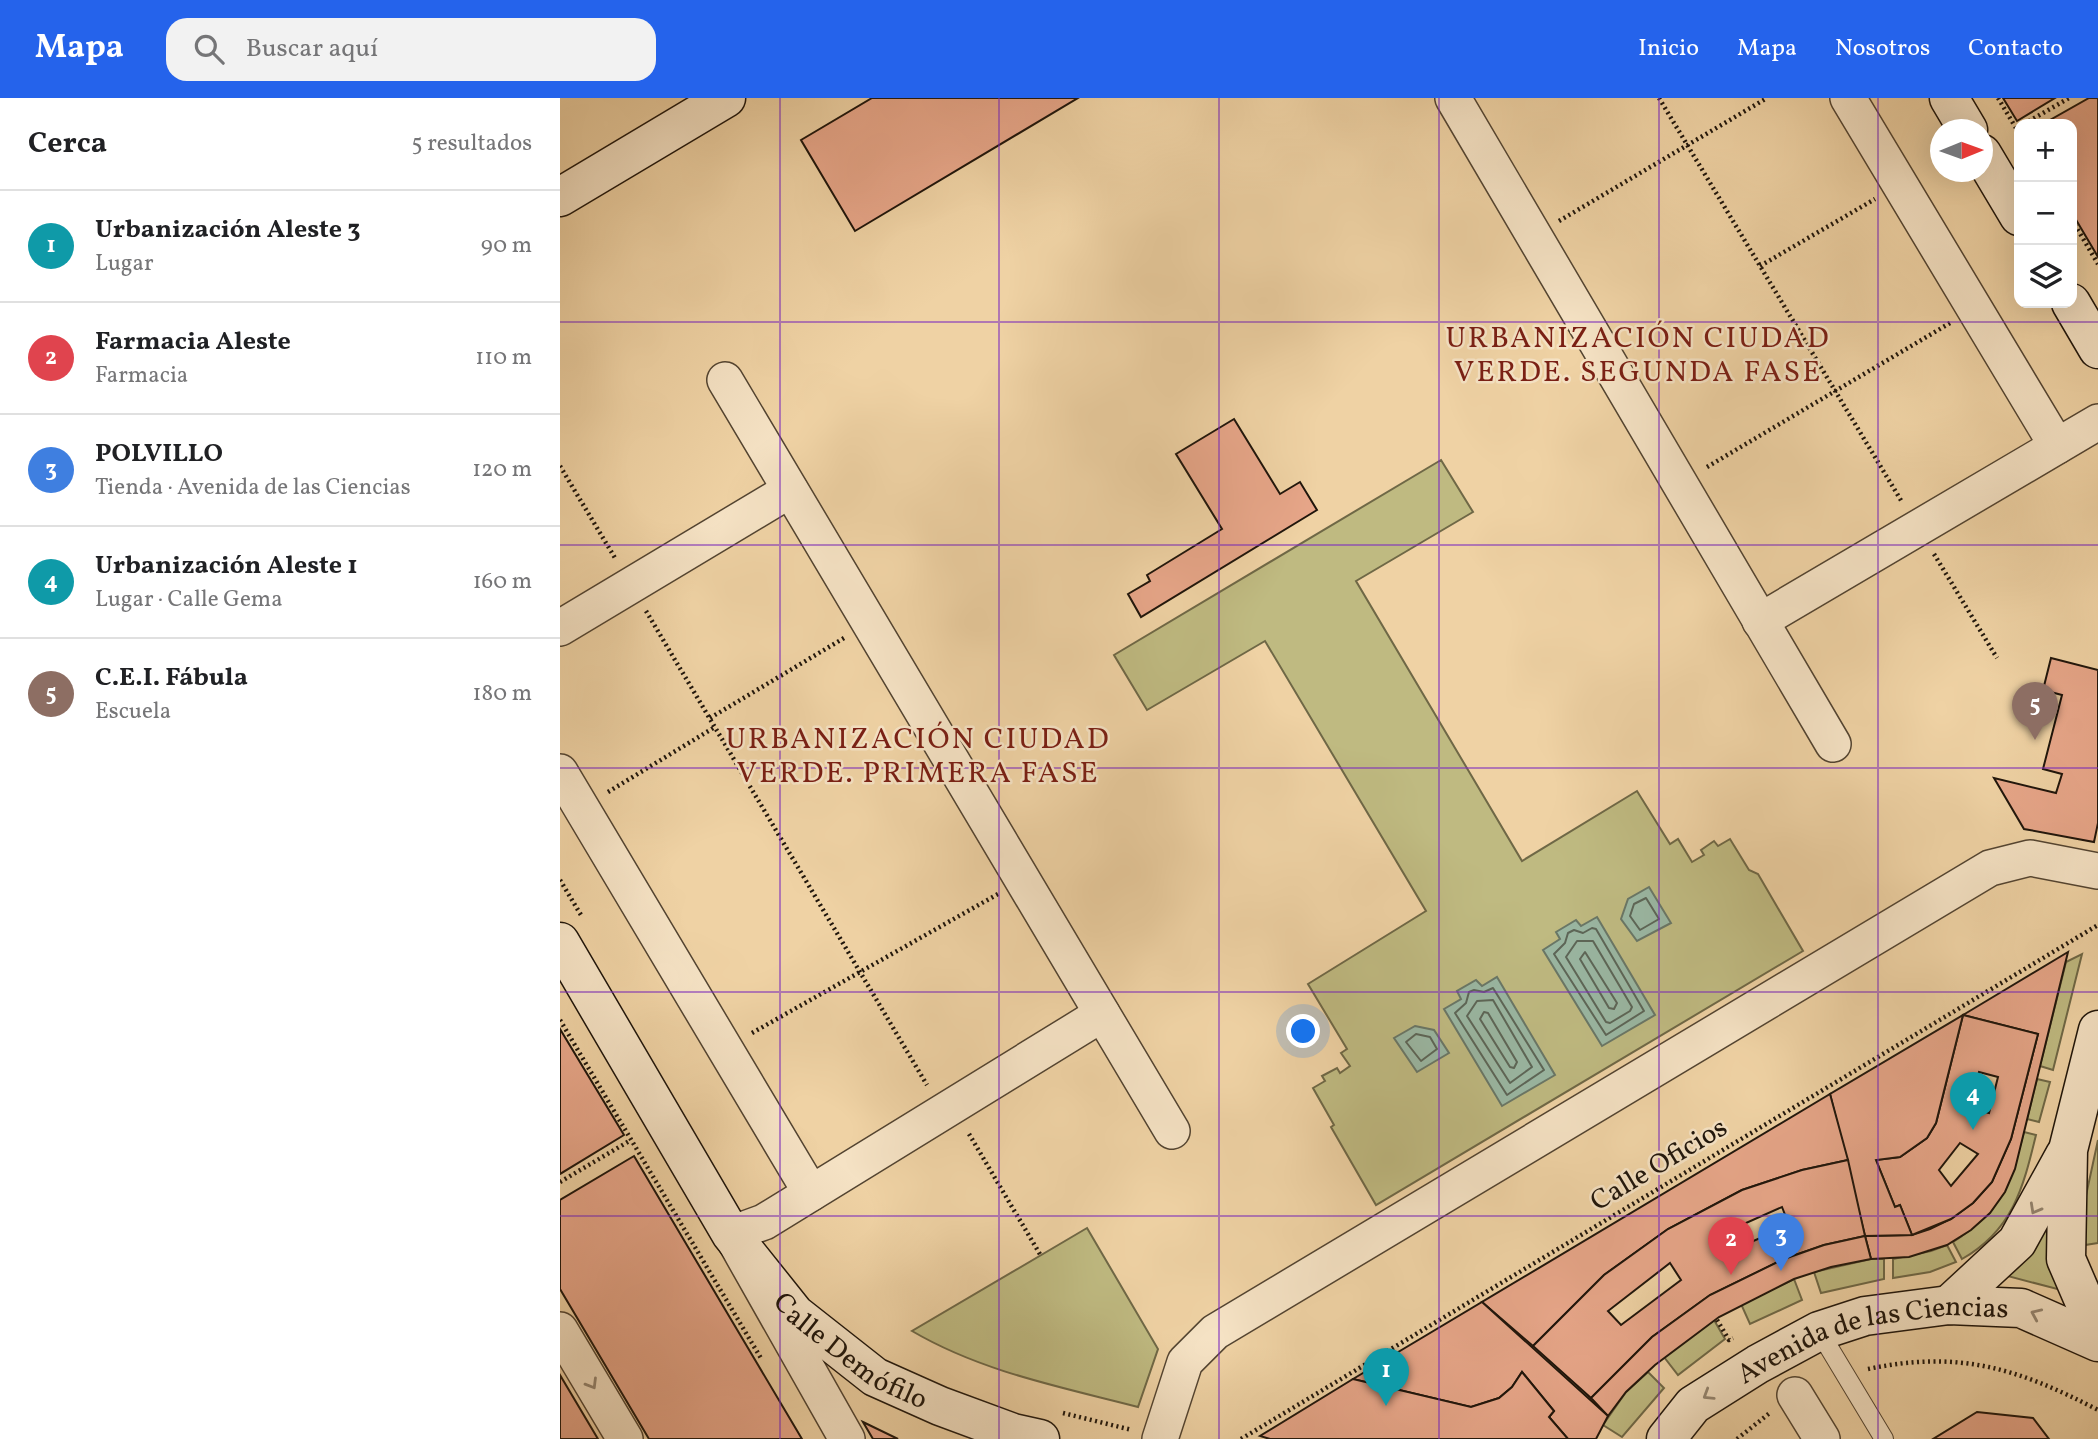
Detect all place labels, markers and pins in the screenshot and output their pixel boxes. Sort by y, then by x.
pin: 5 [2012,682,2058,740]
pin: 4 [1950,1072,1996,1130]
pin: 3 [1758,1213,1804,1271]
pin: 2 [1708,1217,1754,1275]
pin: 1 [1363,1348,1409,1406]

